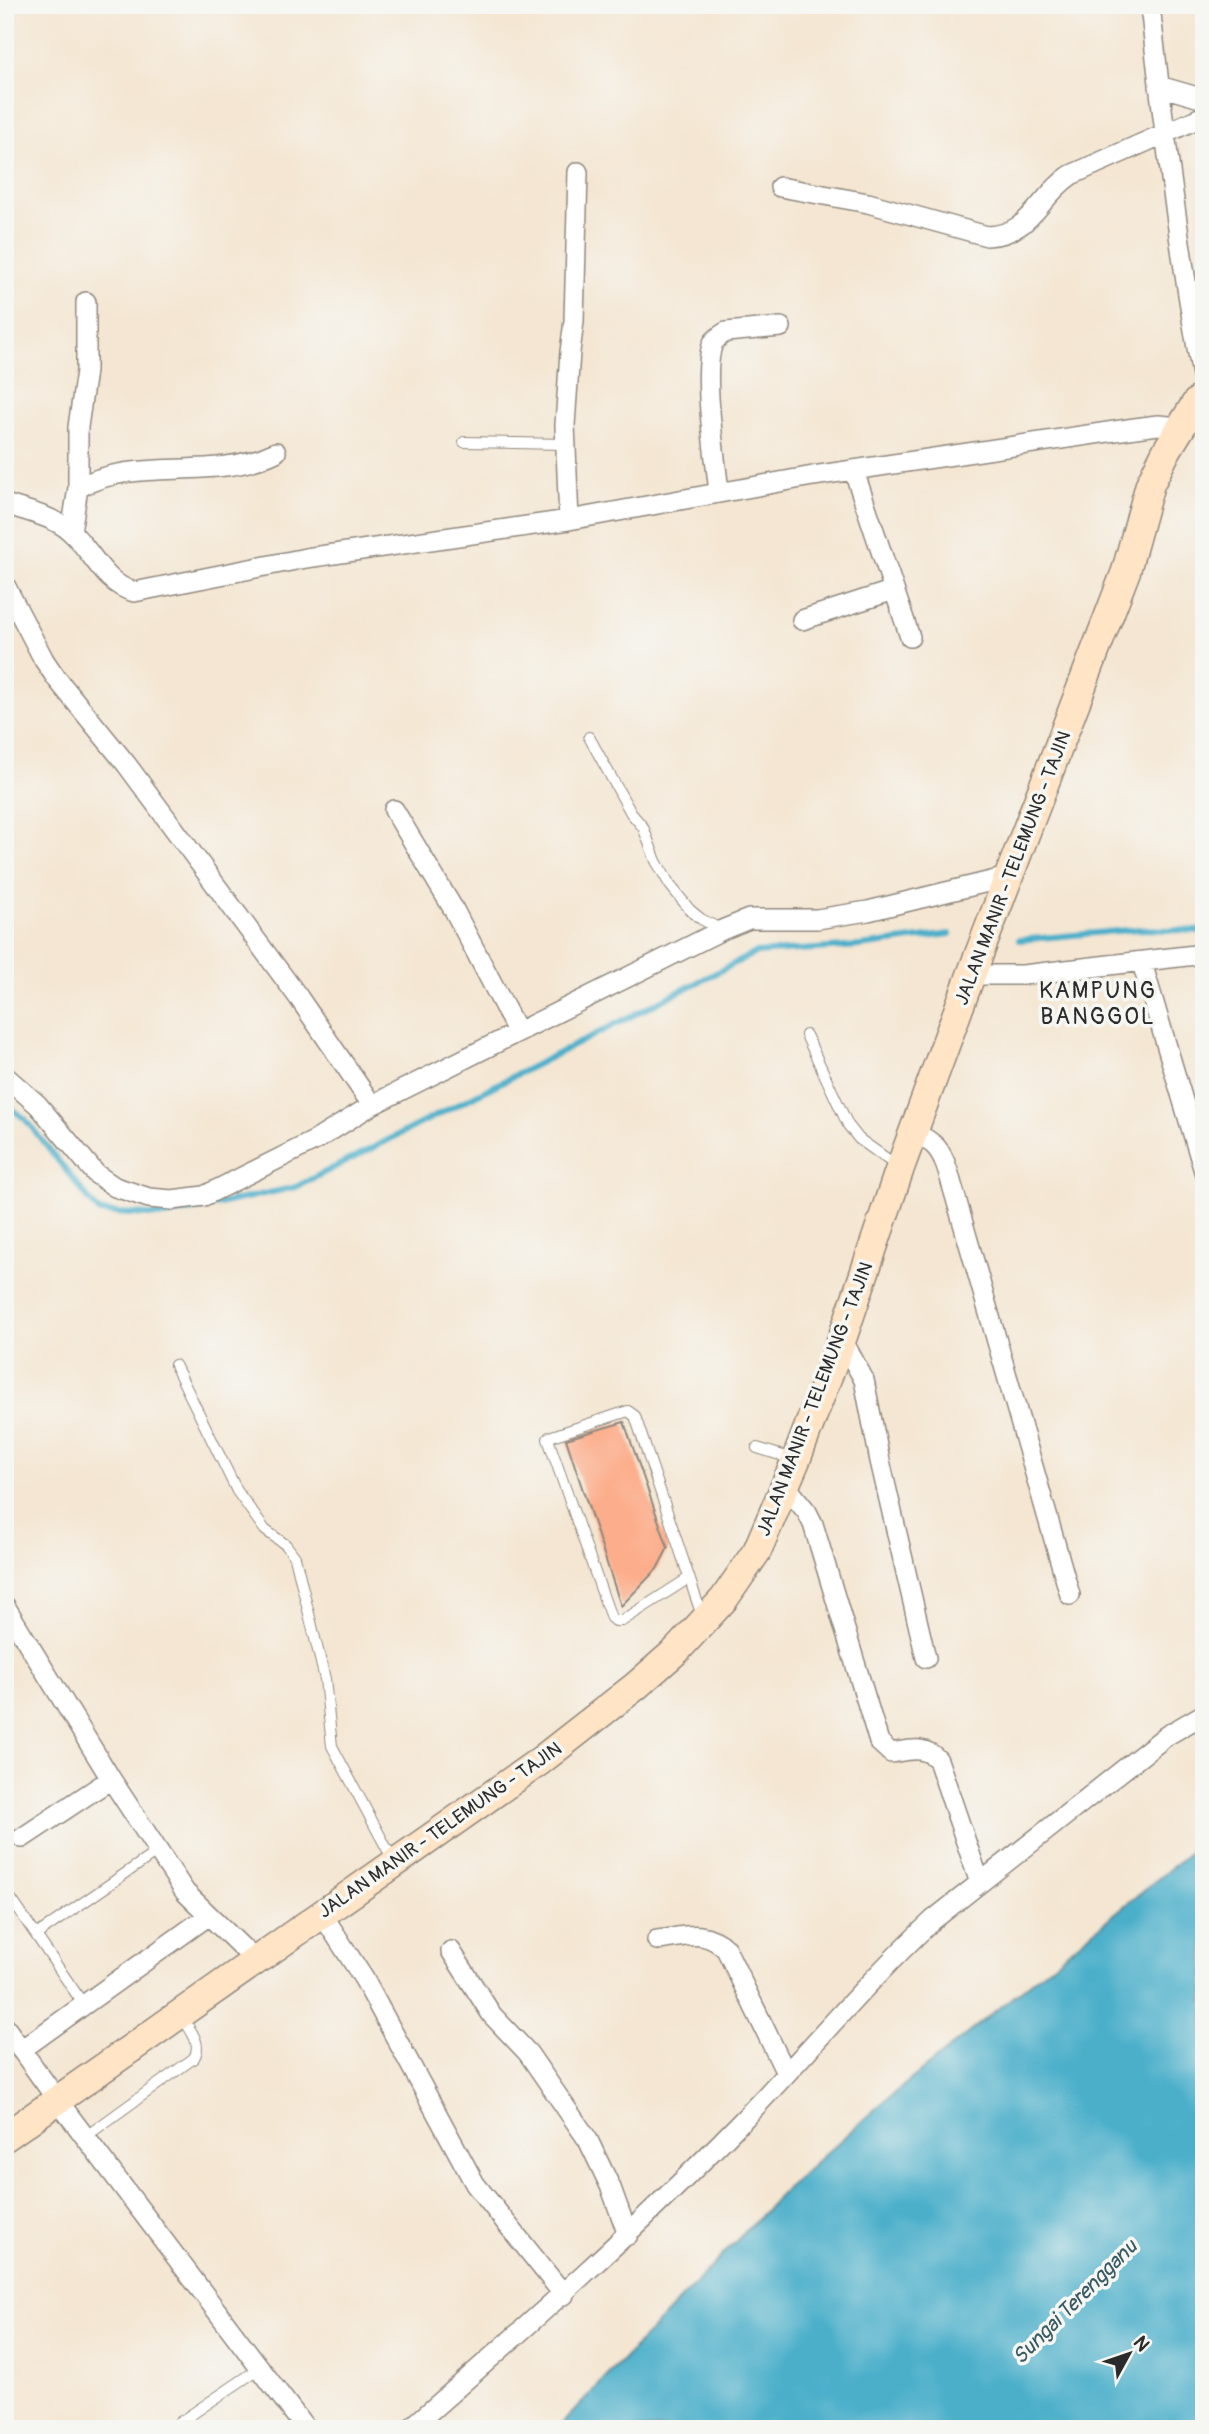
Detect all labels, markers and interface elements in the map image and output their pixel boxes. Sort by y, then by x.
street label: JALAN MANIR - TELEMUNG - TAJIN [950,728,1076,1008]
district label: KAMPUNG BANGGOL [1039,976,1157,1031]
street label: JALAN MANIR - TELEMUNG - TAJIN [752,1259,878,1539]
street label: JALAN MANIR - TELEMUNG - TAJIN [314,1737,566,1923]
water label: Sungai Terengganu [1007,2233,1144,2370]
north arrow [1094,2318,1164,2388]
text: N [1128,2331,1155,2356]

